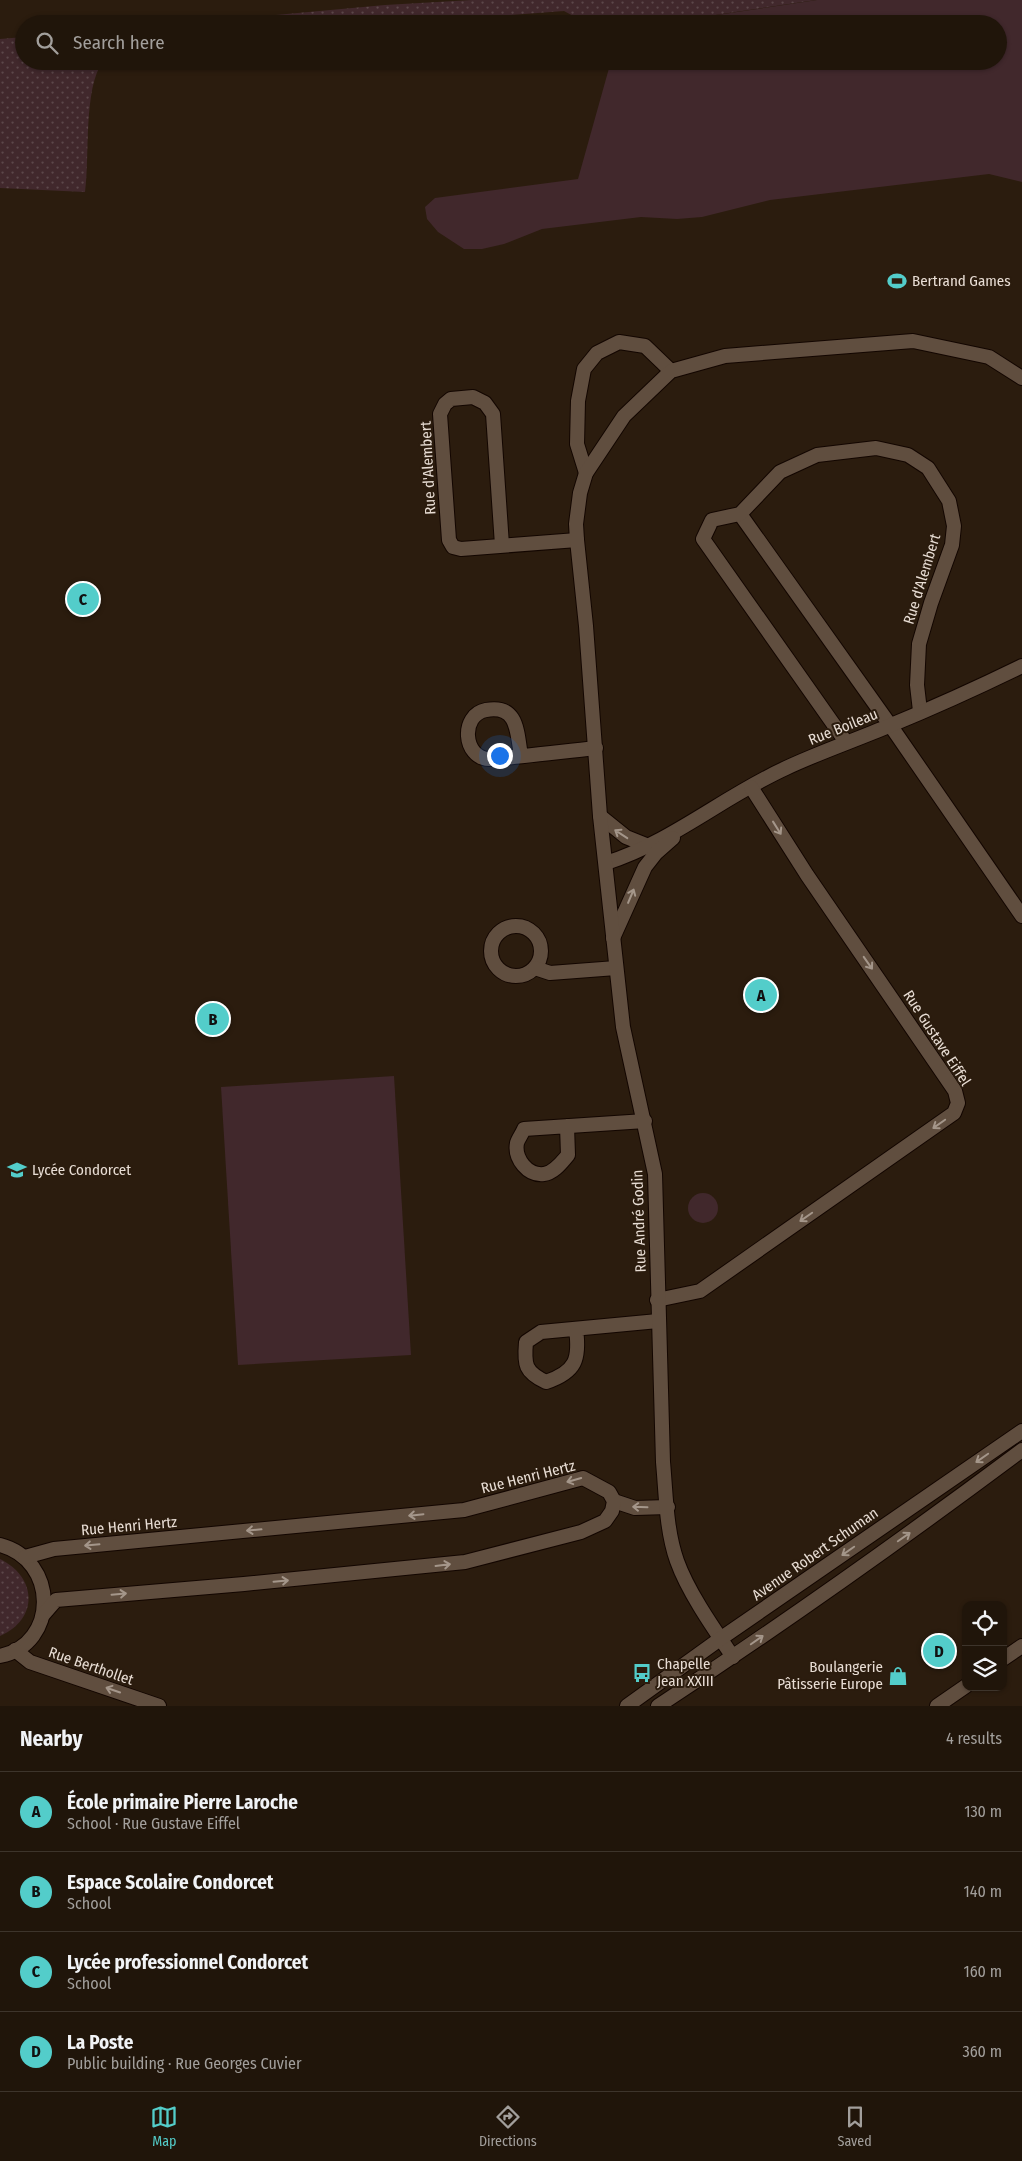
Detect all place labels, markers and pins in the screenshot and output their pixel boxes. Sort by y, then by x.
sports icon: Bertrand Games [886,270,908,292]
place label: Bertrand Games [912,272,1011,290]
pin: C [67,580,99,618]
pin: A [745,976,777,1014]
pin: B [197,1000,229,1038]
school or university icon: Lycée Condorcet [6,1159,28,1181]
place label: Lycée Condorcet [32,1161,131,1179]
pin: D [923,1632,955,1670]
place label: Chapelle Jean XXIII [657,1655,714,1690]
place label: Boulangerie Pâtisserie Europe [777,1658,883,1693]
bus stop icon: Chapelle Jean XXIII [631,1662,653,1684]
shop icon: Boulangerie Pâtisserie Europe [887,1665,909,1687]

